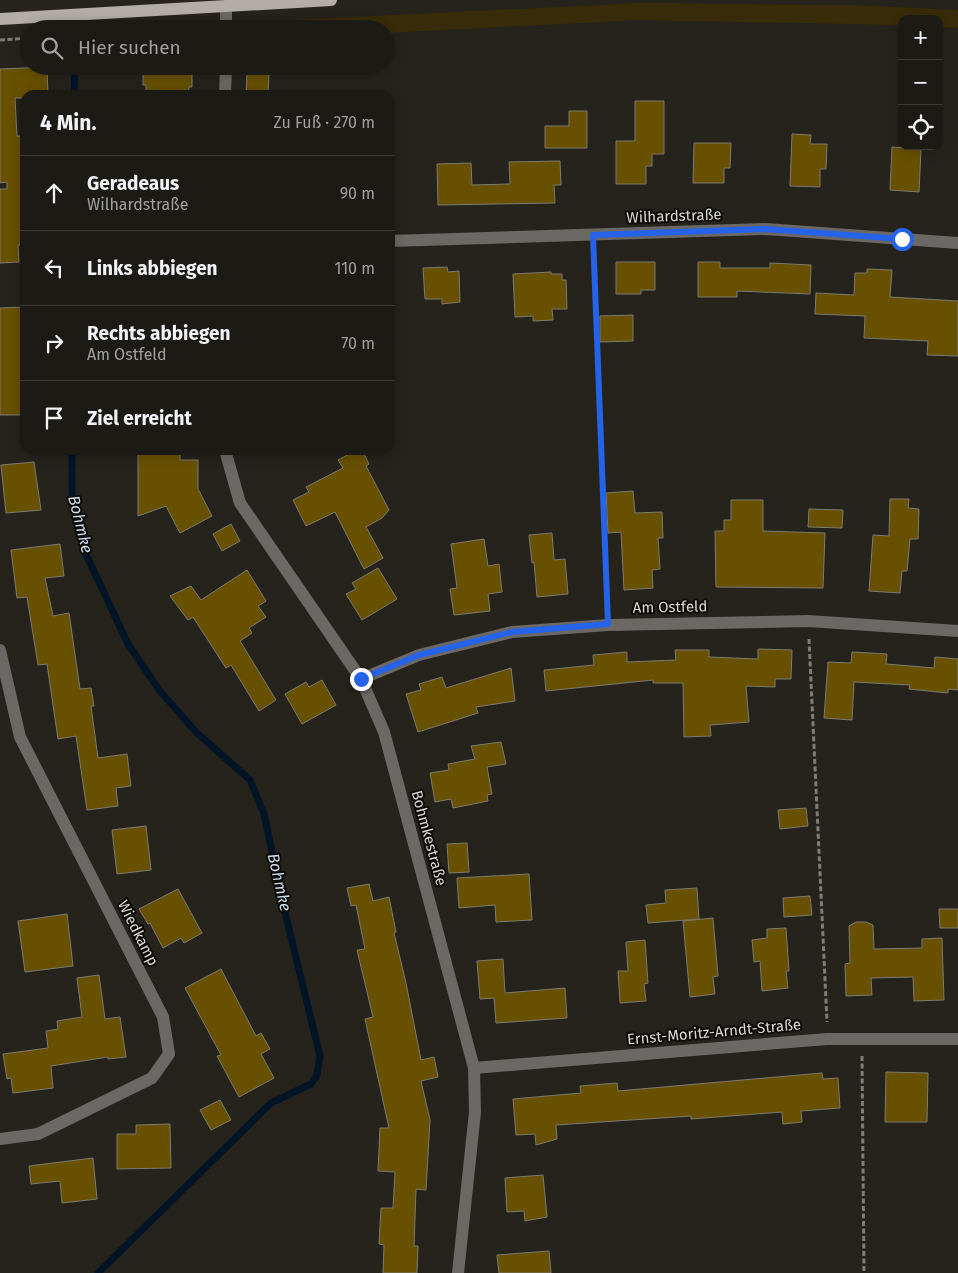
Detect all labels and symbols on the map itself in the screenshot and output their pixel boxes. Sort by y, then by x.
street label: Wilhardstraße [626,205,722,227]
route start [891,228,914,251]
water label: Bohmke [64,493,97,555]
street label: Am Ostfeld [633,597,707,617]
route end [350,668,373,691]
street label: Bohmkestraße [408,788,450,888]
water label: Bohmke [264,851,295,913]
street label: Wiedkamp [114,897,162,969]
street label: Ernst-Moritz-Arndt-Straße [626,1015,802,1049]

